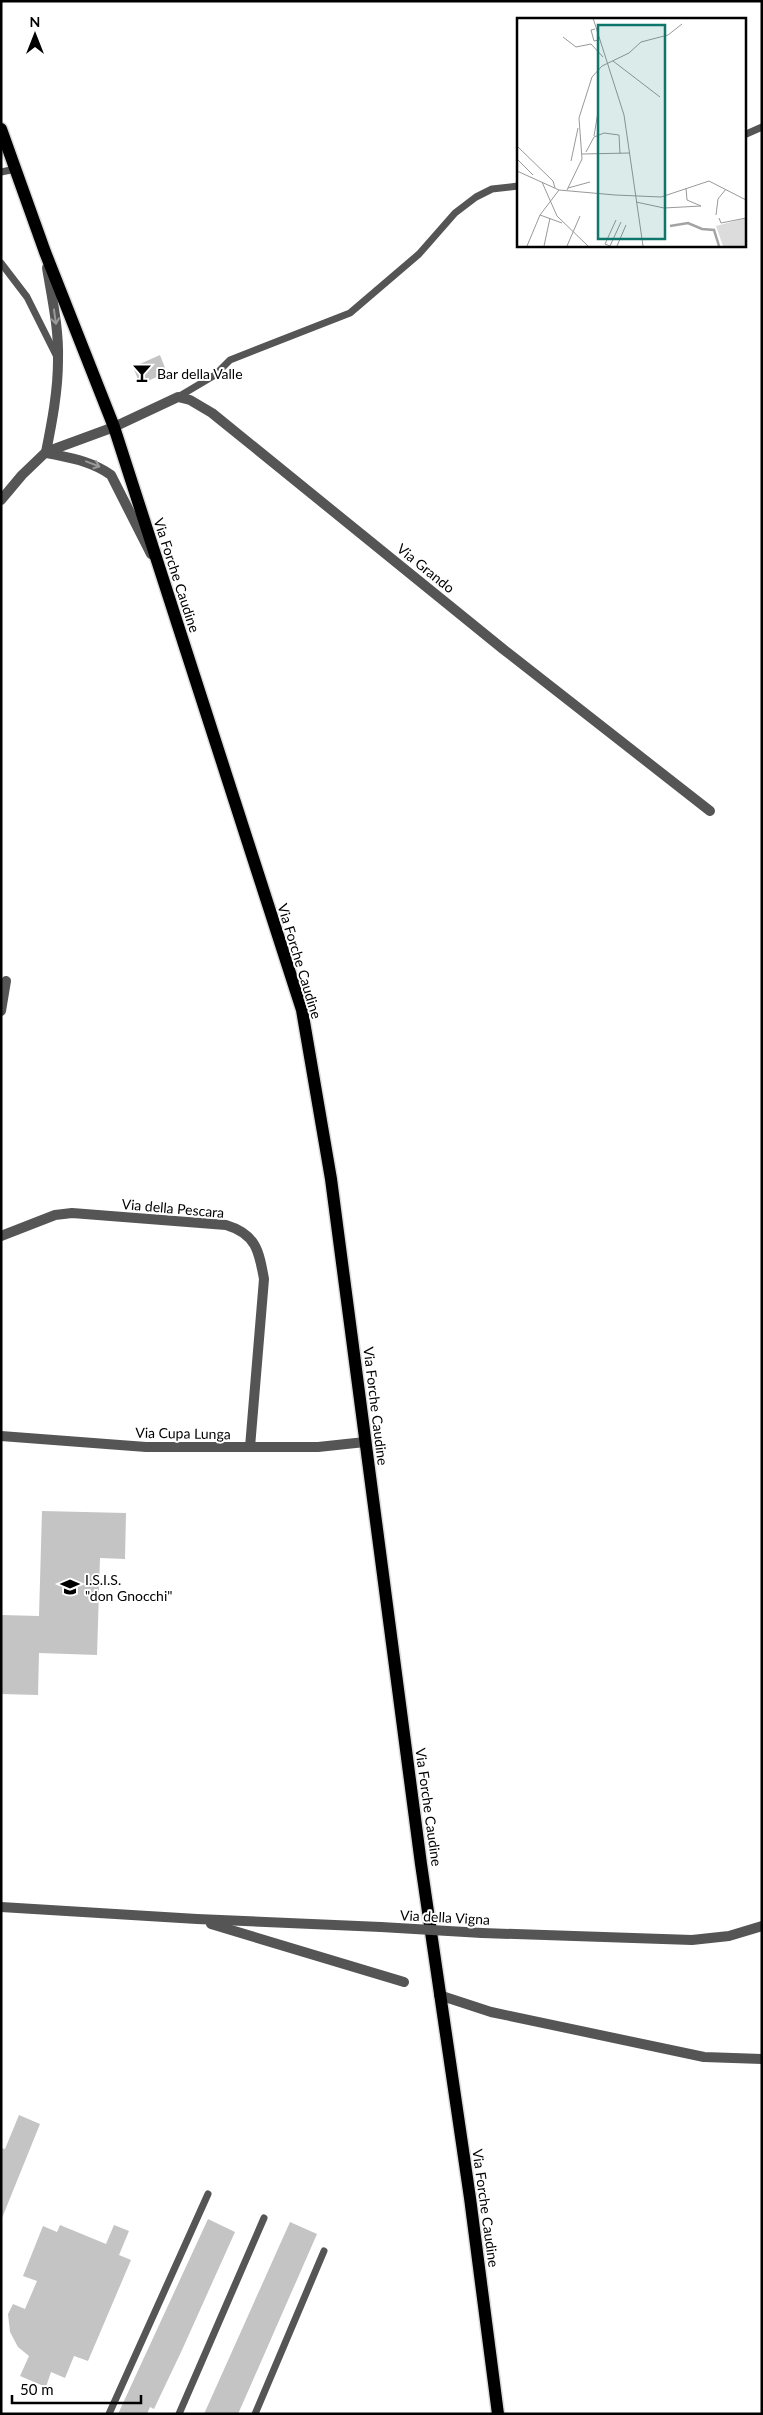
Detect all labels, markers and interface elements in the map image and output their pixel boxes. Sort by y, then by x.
north arrow [10,10,60,60]
text: N [30,13,40,30]
inset map [517,18,746,246]
one-way arrow [50,309,60,325]
bar icon: Bar della Valle [131,362,153,384]
place label: Bar della Valle [157,365,243,382]
one-way arrow [85,460,100,469]
street label: Via Forche Caudine [150,516,204,634]
street label: Via Grando [394,540,458,596]
street label: Via Forche Caudine [274,901,326,1021]
street label: Via della Pescara [121,1195,225,1221]
street label: Via Forche Caudine [360,1346,392,1466]
street label: Via Cupa Lunga [135,1424,231,1442]
place label: I.S.I.S. "don Gnocchi" [85,1571,172,1604]
school or university icon: I.S.I.S. "don Gnocchi" [59,1576,81,1598]
street label: Via Forche Caudine [412,1747,446,1867]
street label: Via della Vigna [400,1906,490,1928]
street label: Via Forche Caudine [469,2148,503,2268]
scale bar [12,2372,141,2404]
text: 50 m [20,2380,54,2398]

